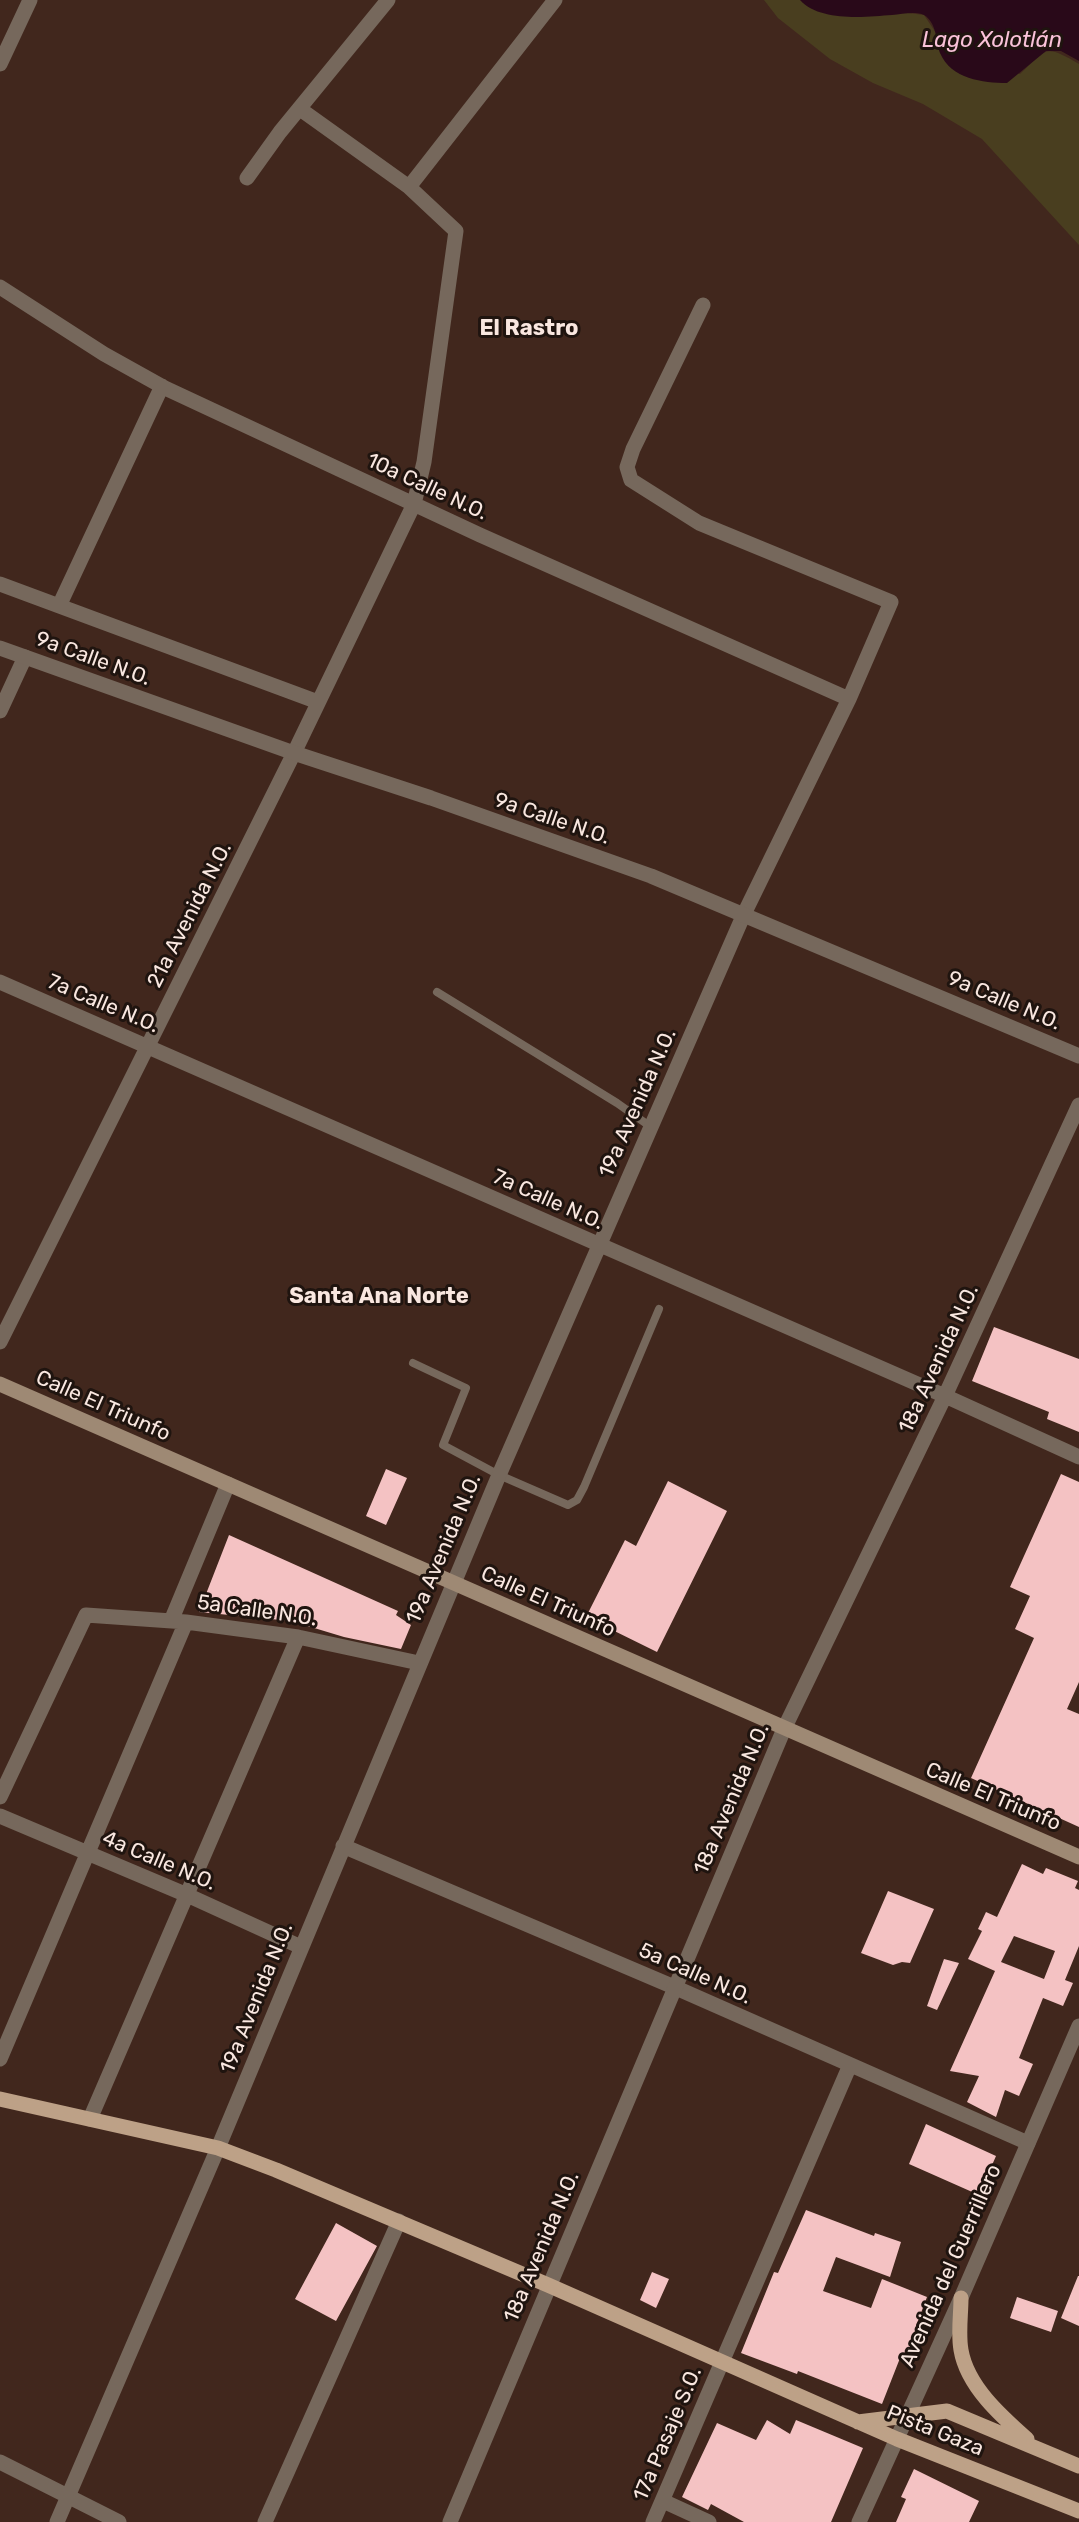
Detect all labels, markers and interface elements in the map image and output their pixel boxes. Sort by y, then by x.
water label: Lago Xolotlán [922,28,1062,54]
district label: El Rastro [480,316,578,342]
street label: 10a Calle N.O. [363,448,491,526]
street label: 9a Calle N.O. [32,627,154,691]
street label: 9a Calle N.O. [491,787,613,851]
street label: 21a Avenida N.O. [142,838,238,992]
street label: 9a Calle N.O. [944,966,1064,1036]
street label: 7a Calle N.O. [43,969,163,1039]
street label: 19a Avenida N.O. [594,1025,682,1181]
street label: 7a Calle N.O. [489,1164,607,1236]
street label: 18a Avenida N.O. [894,1281,984,1437]
district label: Santa Ana Norte [289,1284,469,1310]
street label: Calle El Triunfo [32,1365,174,1447]
street label: 19a Avenida N.O. [401,1470,487,1628]
street label: Calle El Triunfo [477,1561,619,1643]
street label: 5a Calle N.O. [196,1590,318,1632]
street label: 18a Avenida N.O. [689,1720,775,1878]
street label: Calle El Triunfo [922,1757,1064,1837]
street label: 4a Calle N.O. [98,1826,220,1896]
street label: 19a Avenida N.O. [215,1919,299,2077]
street label: 5a Calle N.O. [635,1938,755,2010]
street label: Avenida del Guerrillero [895,2161,1007,2371]
street label: 18a Avenida N.O. [499,2168,585,2326]
street label: 17a Pasaje S.O. [628,2363,708,2505]
street label: Pista Gaza [883,2400,987,2462]

